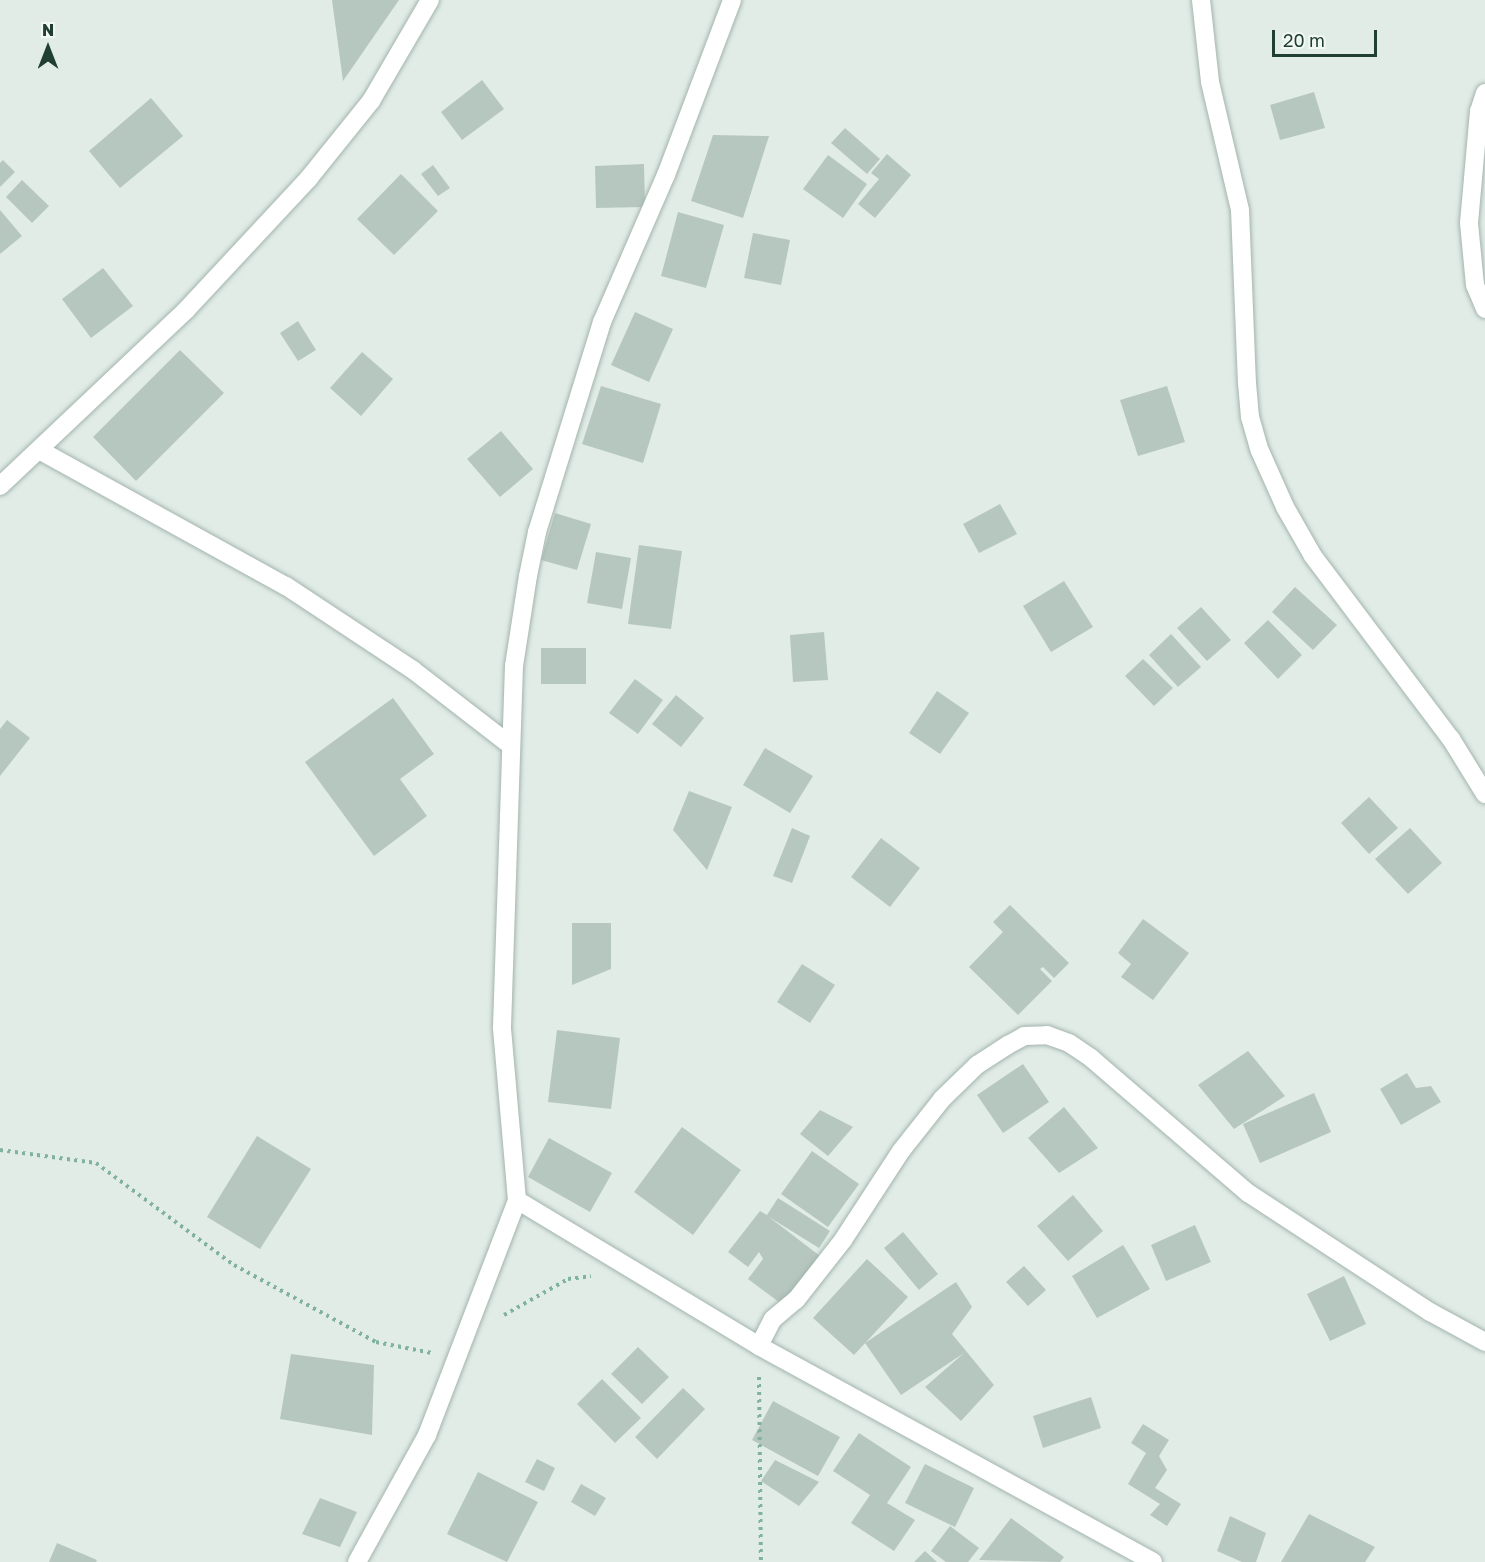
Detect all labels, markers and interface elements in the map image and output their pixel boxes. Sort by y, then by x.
north arrow [18,18,78,78]
scale bar [1275,18,1380,56]
text: N [42,20,54,40]
text: 20 m [1283,29,1325,51]

